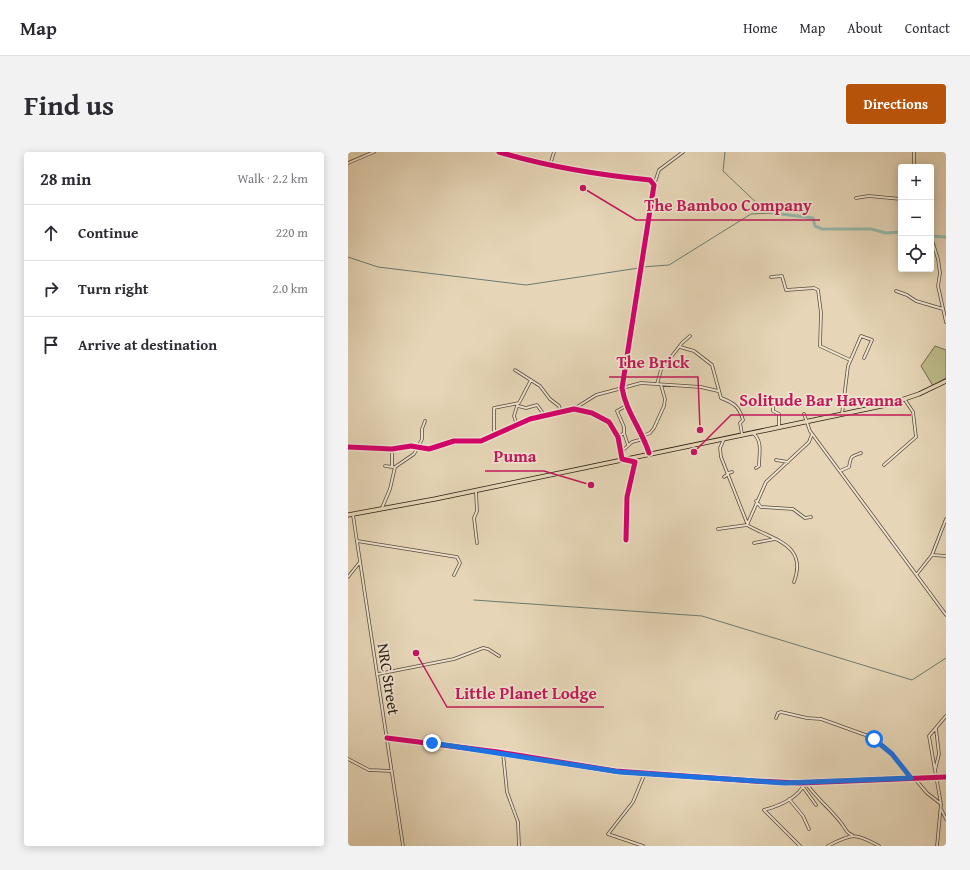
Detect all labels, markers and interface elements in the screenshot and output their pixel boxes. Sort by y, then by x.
text: Map [20,14,57,42]
text: Home [743,18,778,38]
text: Map [800,18,825,38]
text: About [847,18,883,38]
text: Contact [905,18,950,38]
text: Find us [24,84,114,125]
button: Directions [846,84,946,124]
map controls [898,164,934,272]
button: + [898,164,934,200]
text: 28 min [40,166,91,191]
text: Walk · 2.2 km [237,169,308,188]
callout: The Bamboo Company [636,191,820,220]
text: The Bamboo Company [644,192,812,217]
button: − [898,200,934,236]
icon: ahead [40,222,62,244]
text: Continue [78,222,139,243]
text: 220 m [276,223,308,242]
button: locate [898,236,934,272]
icon: right [40,278,62,300]
text: Turn right [78,278,149,299]
text: 2.0 km [272,279,308,298]
icon: arrive [40,334,62,356]
text: Arrive at destination [78,334,217,355]
callout: The Brick [609,348,698,377]
text: The Brick [616,349,690,374]
callout: Solitude Bar Havanna [731,386,911,415]
text: Solitude Bar Havanna [739,387,903,412]
callout: Puma [485,442,544,471]
text: Puma [494,443,537,468]
street label: NRC Street [371,641,407,717]
callout: Little Planet Lodge [447,678,604,707]
text: Little Planet Lodge [455,680,597,705]
route start [865,730,883,748]
route end [423,734,441,752]

